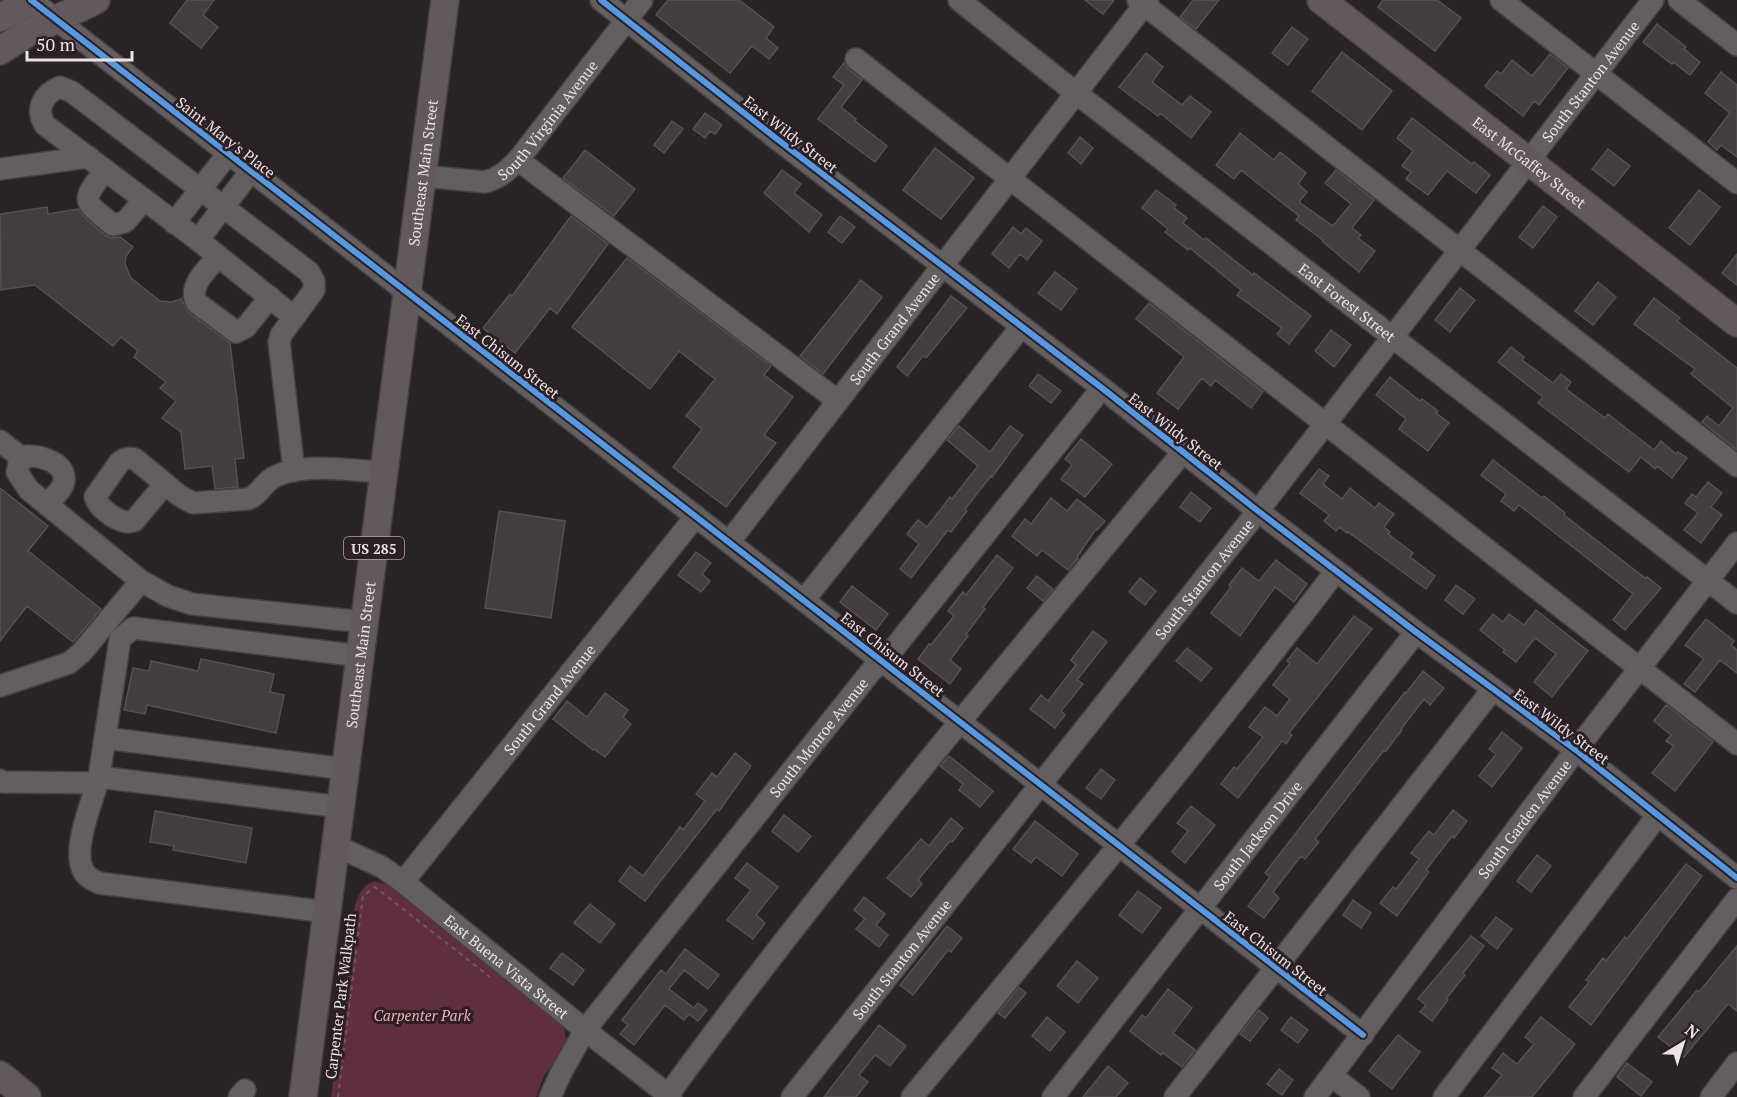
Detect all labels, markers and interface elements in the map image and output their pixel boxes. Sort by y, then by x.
street label: South Stanton Avenue [1537,16,1644,146]
scale bar [27,24,132,62]
text: 50 m [36,32,76,56]
street label: South Virginia Avenue [493,56,602,184]
street label: East Wildy Street [740,91,843,177]
street label: Saint Mary's Place [172,92,280,182]
street label: Southeast Main Street [403,98,442,247]
street label: East McGaffey Street [1469,112,1591,213]
street label: East Forest Street [1295,258,1400,346]
street label: South Grand Avenue [844,268,944,388]
street label: East Chisum Street [452,309,564,403]
street label: East Wildy Street [1125,388,1228,474]
street label: South Stanton Avenue [1150,515,1258,643]
road number: US 285 [344,537,404,559]
street label: Southeast Main Street [341,580,380,729]
street label: East Chisum Street [837,607,949,701]
street label: South Grand Avenue [499,640,600,759]
street label: South Monroe Avenue [765,673,872,801]
street label: East Wildy Street [1510,684,1614,769]
street label: South Garden Avenue [1473,755,1575,882]
street label: South Jackson Drive [1208,776,1306,894]
street label: South Stanton Avenue [848,895,956,1024]
street label: East Chisum Street [1220,906,1332,1000]
street label: East Buena Vista Street [440,910,574,1023]
street label: Carpenter Park Walkpath [320,912,360,1080]
park label: Carpenter Park [373,1005,471,1025]
north arrow [1653,1013,1713,1073]
text: N [1681,1019,1704,1044]

